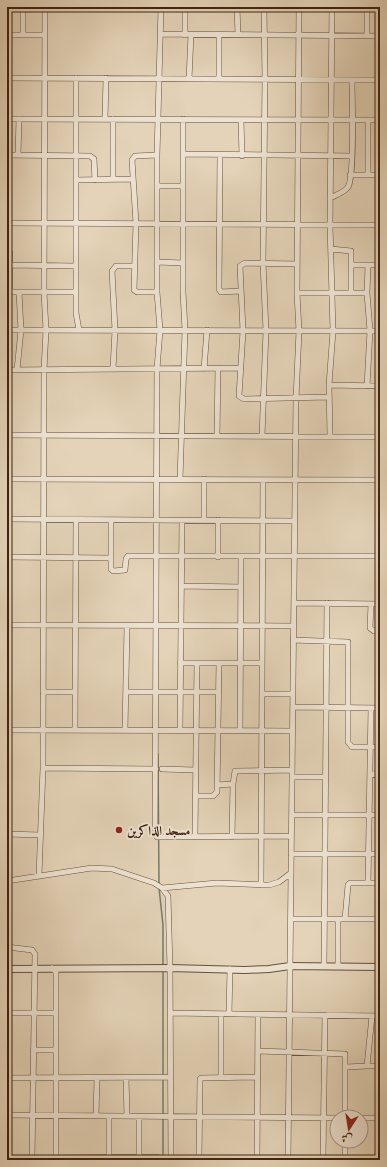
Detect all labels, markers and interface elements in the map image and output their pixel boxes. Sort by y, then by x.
place label: مسجد الذاكرين [127,823,190,839]
marker: مسجد الذاكرين [114,825,124,835]
north arrow [329,1109,369,1149]
text: ش [340,1131,354,1146]

